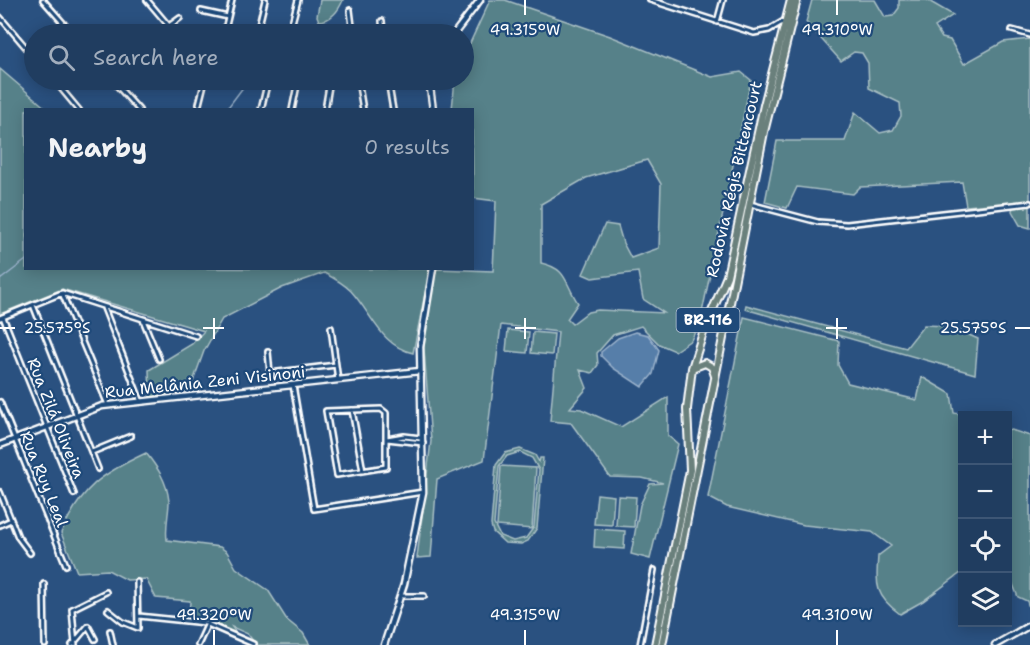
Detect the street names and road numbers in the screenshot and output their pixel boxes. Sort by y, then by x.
street label: Rodovia Régis Bittencourt [701,79,767,279]
road number: BR-116 [676,308,740,332]
street label: Rua Zilá Oliveira [22,355,90,481]
street label: Rua Melânia Zeni Visinoni [104,361,306,403]
street label: Rua Ruy Leal [15,428,73,530]

